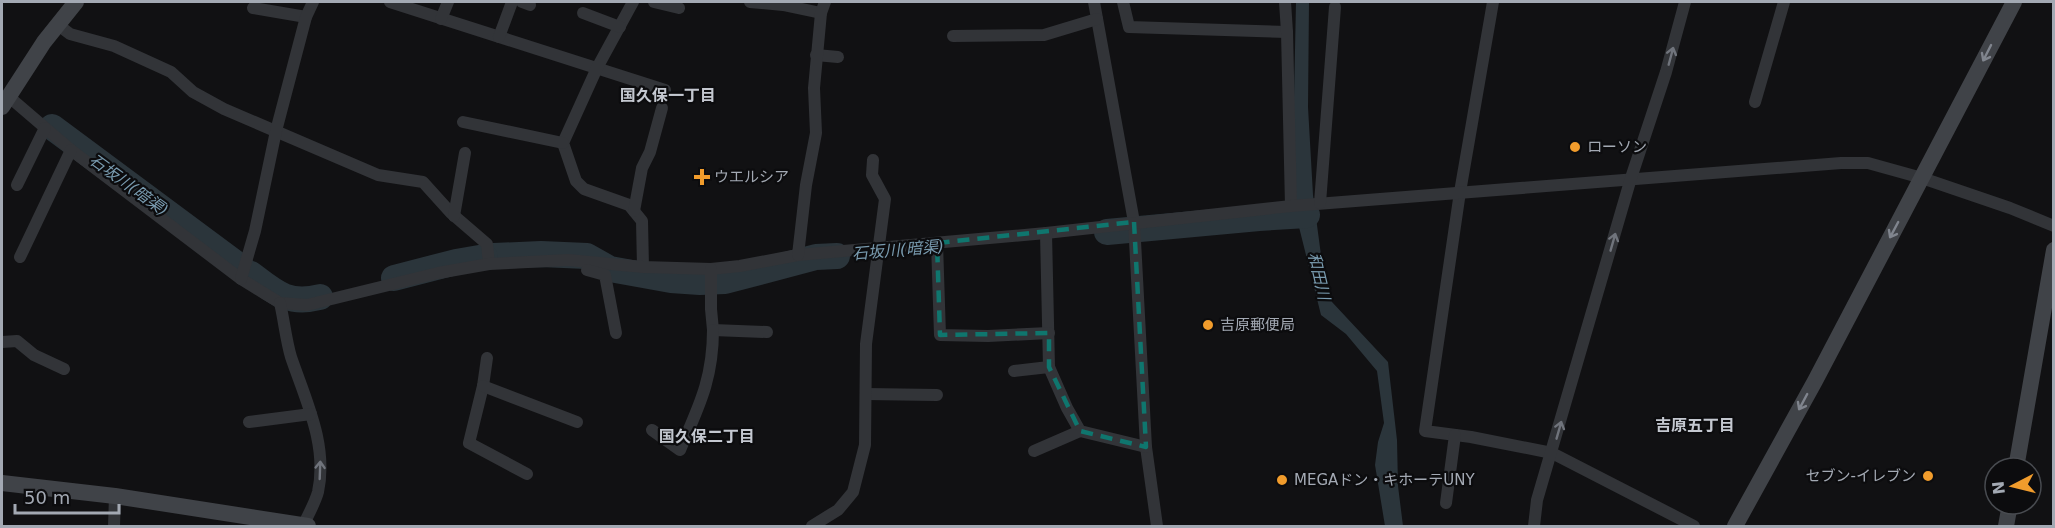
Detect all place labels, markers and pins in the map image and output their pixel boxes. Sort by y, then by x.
place label: ローソン [1587,138,1647,156]
marker: ローソン [1568,140,1582,154]
place label: ウエルシア [714,168,789,186]
marker: ウエルシア [695,170,709,184]
place label: 吉原郵便局 [1220,316,1295,334]
marker: 吉原郵便局 [1201,318,1215,332]
place label: セブン-イレブン [1806,467,1916,485]
marker: セブン-イレブン [1921,469,1935,483]
place label: MEGAドン・キホーテUNY [1294,471,1476,489]
marker: MEGAドン・キホーテUNY [1275,473,1289,487]

